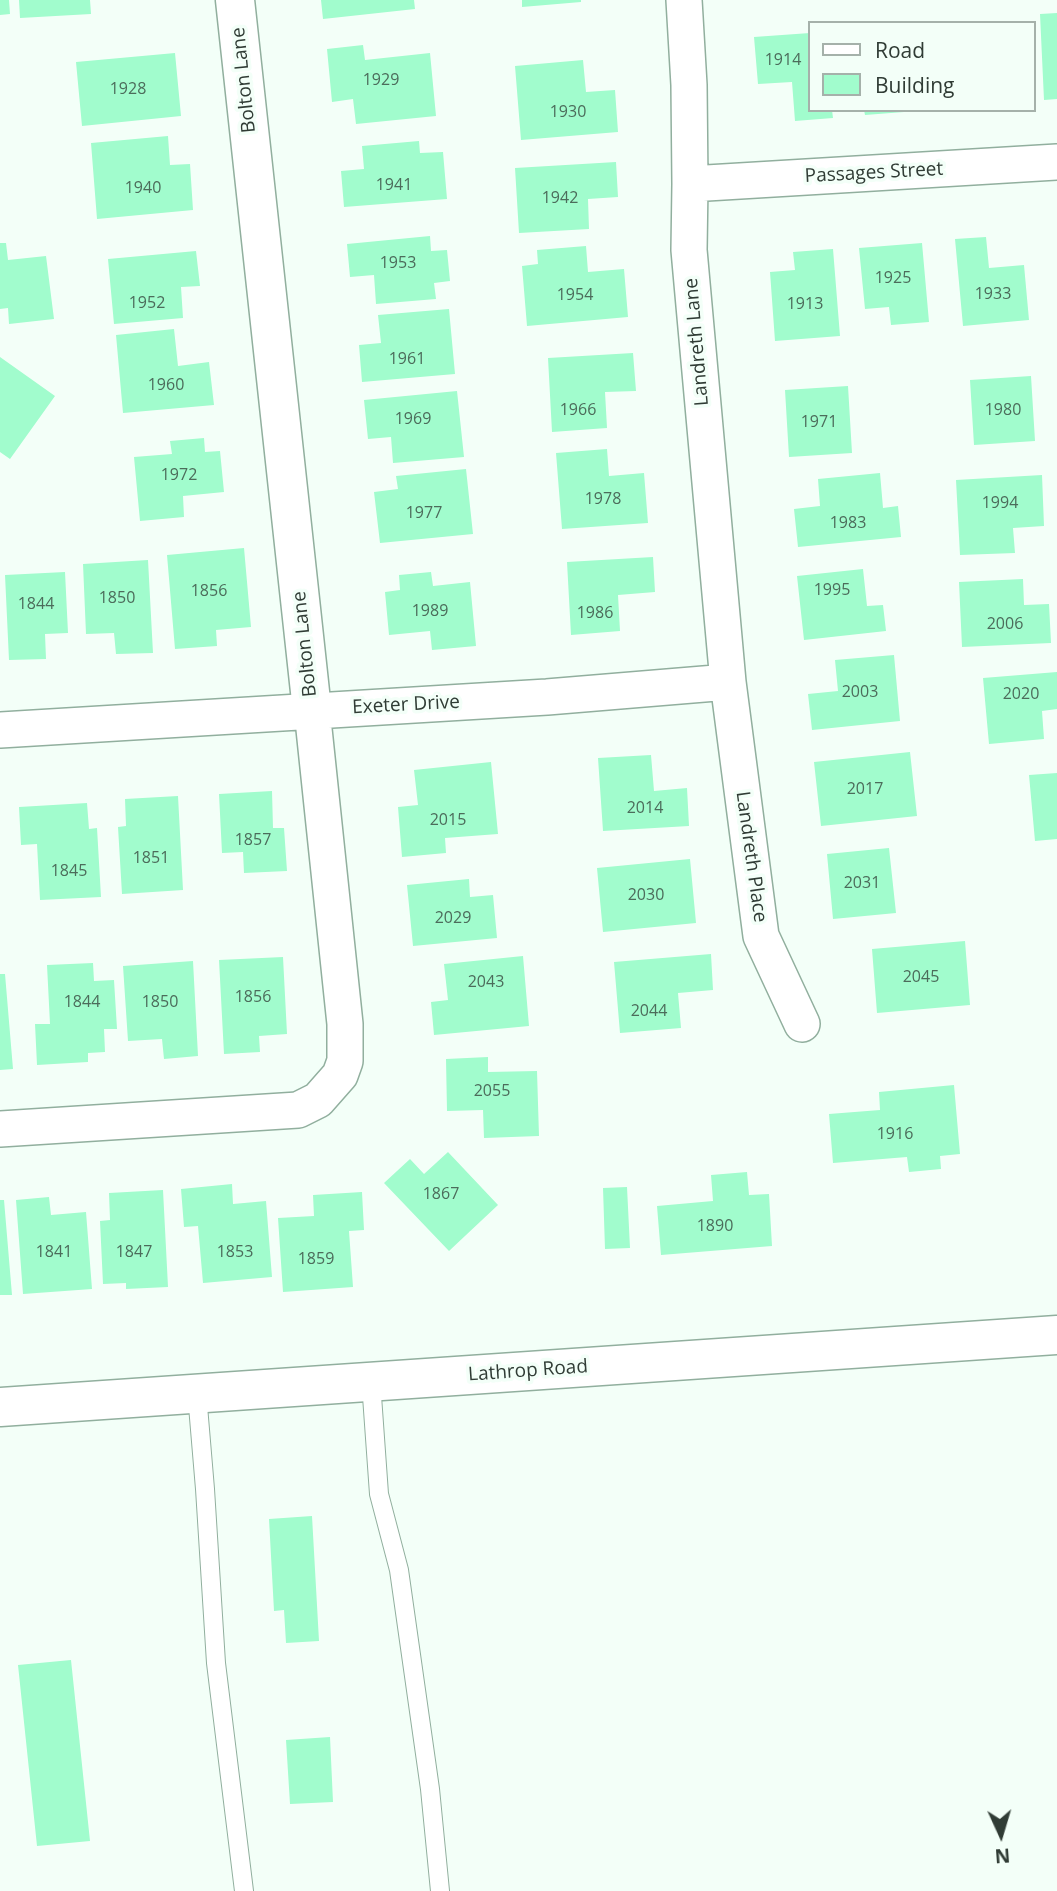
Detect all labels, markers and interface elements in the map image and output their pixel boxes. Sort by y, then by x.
legend [808,21,1036,112]
street label: Bolton Lane [227,26,261,134]
text: Road [875,36,925,64]
house number: 1914 [765,50,801,70]
house number: 1929 [363,70,399,90]
text: Building [875,71,954,99]
house number: 1928 [110,79,146,99]
house number: 1930 [550,102,586,122]
street label: Passages Street [804,158,944,188]
house number: 1941 [376,175,412,195]
house number: 1940 [125,178,161,198]
house number: 1942 [542,188,578,208]
house number: 1953 [380,253,416,273]
house number: 1925 [875,268,911,288]
street label: Landreth Lane [680,277,714,407]
house number: 1933 [975,284,1011,304]
house number: 1954 [557,285,593,305]
house number: 1952 [129,293,165,313]
house number: 1913 [787,294,823,314]
house number: 1961 [389,349,425,369]
house number: 1960 [148,375,184,395]
house number: 1966 [560,400,596,420]
house number: 1980 [985,400,1021,420]
house number: 1969 [395,409,431,429]
house number: 1971 [801,412,837,432]
house number: 1972 [161,465,197,485]
house number: 1978 [585,489,621,509]
house number: 1994 [982,493,1018,513]
house number: 1977 [406,503,442,523]
house number: 1983 [830,513,866,533]
house number: 1995 [814,580,850,600]
house number: 1856 [191,581,227,601]
house number: 1850 [99,588,135,608]
street label: Bolton Lane [288,590,322,698]
house number: 1844 [18,594,54,614]
house number: 1989 [412,601,448,621]
house number: 1986 [577,603,613,623]
house number: 2006 [987,614,1023,634]
house number: 2003 [842,682,878,702]
house number: 2020 [1003,684,1039,704]
street label: Exeter Drive [352,691,460,719]
house number: 2017 [847,779,883,799]
street label: Landreth Place [731,790,771,924]
house number: 2014 [627,798,663,818]
house number: 2015 [430,810,466,830]
house number: 1857 [235,830,271,850]
house number: 1851 [133,848,169,868]
house number: 1845 [51,861,87,881]
house number: 2031 [844,873,880,893]
house number: 2030 [628,885,664,905]
house number: 2029 [435,908,471,928]
house number: 2045 [903,967,939,987]
house number: 2043 [468,972,504,992]
house number: 1856 [235,987,271,1007]
house number: 1844 [64,992,100,1012]
house number: 1850 [142,992,178,1012]
house number: 2044 [631,1001,667,1021]
house number: 2055 [474,1081,510,1101]
house number: 1916 [877,1124,913,1144]
house number: 1867 [423,1184,459,1204]
house number: 1890 [697,1216,733,1236]
house number: 1841 [36,1242,72,1262]
house number: 1847 [116,1242,152,1262]
house number: 1853 [217,1242,253,1262]
house number: 1859 [298,1249,334,1269]
street label: Lathrop Road [467,1355,589,1387]
north arrow [966,1800,1036,1870]
text: N [994,1842,1011,1869]

